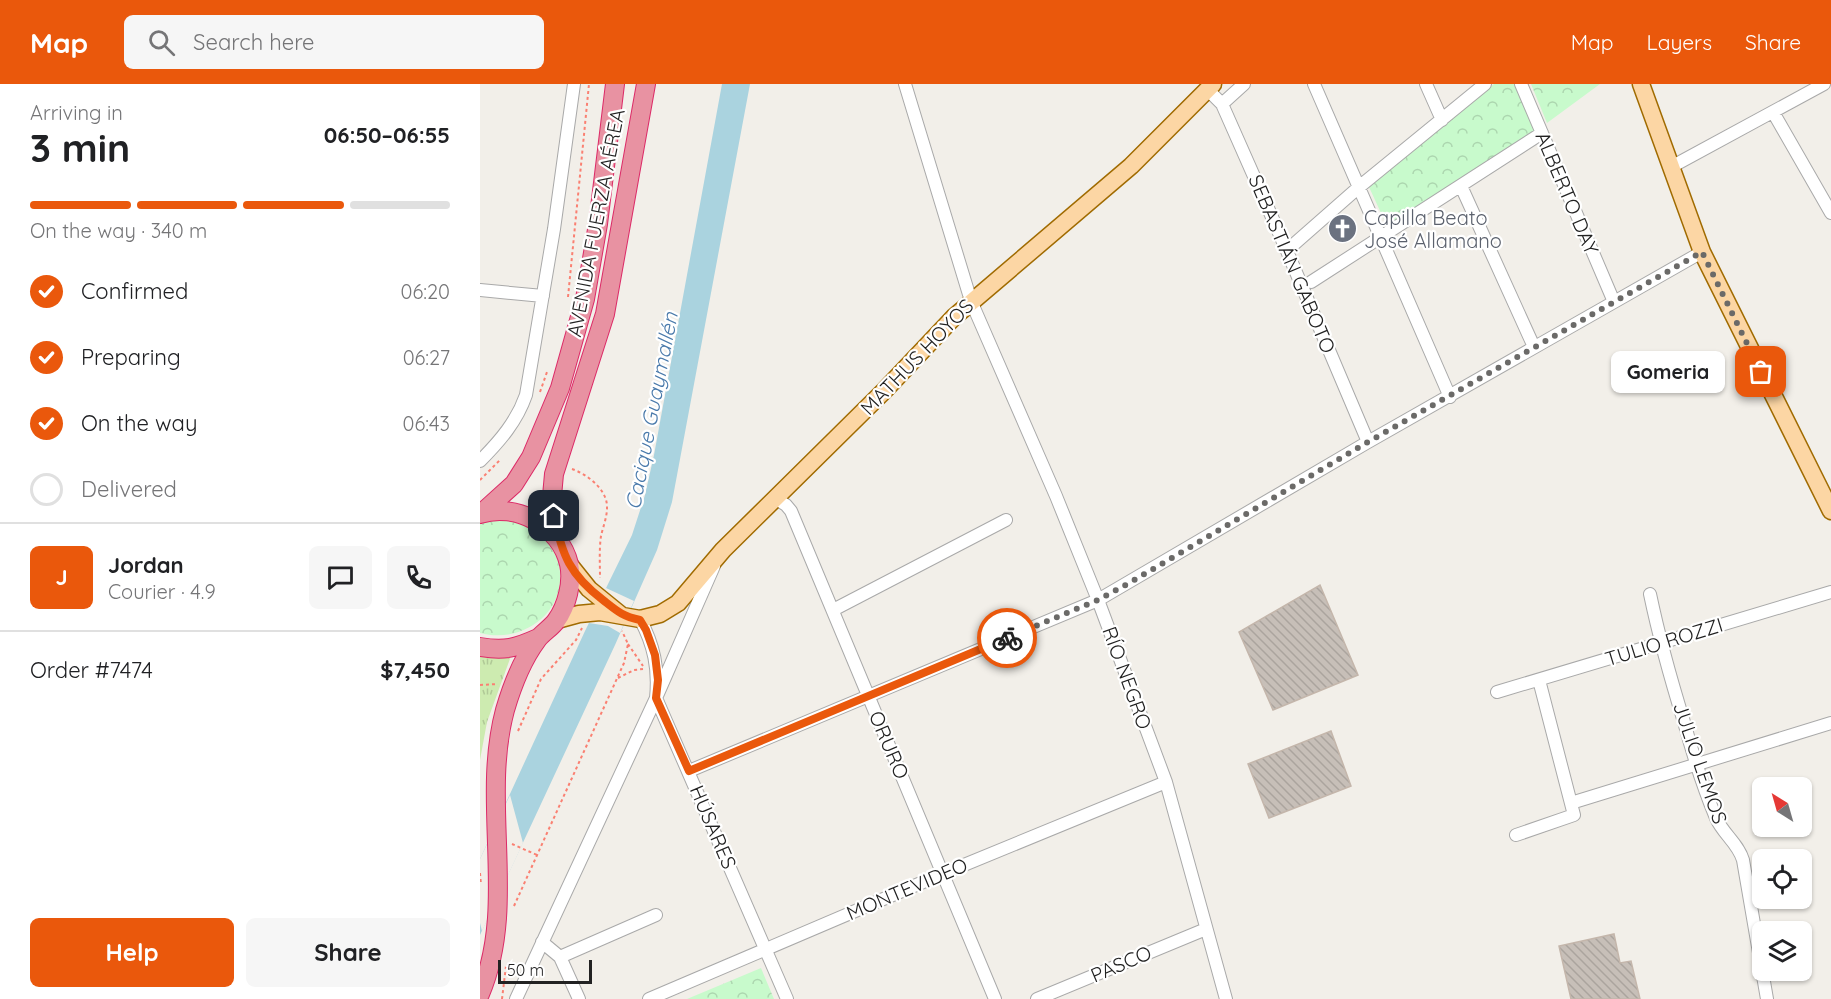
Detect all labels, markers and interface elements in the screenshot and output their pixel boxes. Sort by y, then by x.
search box [124,15,544,69]
text: Map [30,25,88,60]
icon: search [145,26,178,59]
text: Search here [193,28,315,56]
text: Map [1571,29,1614,55]
text: Layers [1647,29,1712,55]
text: Share [1745,29,1801,55]
text: Arriving in [30,100,123,125]
street label: AVENIDA FUERZA AÉREA [561,107,630,339]
text: 06:50–06:55 [324,121,450,149]
text: 3 min [30,123,130,172]
street label: ALBERTO DAY [1530,128,1605,258]
street label: SEBASTIÁN GABOTO [1244,171,1341,357]
place label: Capilla Beato José Allamano [1364,205,1502,253]
church icon: Capilla Beato José Allamano [1327,213,1359,245]
text: On the way · 340 m [30,218,207,243]
icon: check [30,275,63,308]
text: Confirmed [81,277,188,305]
text: 06:20 [401,279,450,304]
street label: MATHUS HOYOS [855,293,978,420]
water label: Cacique Guaymallén [619,309,683,512]
icon: check [30,341,63,374]
text: Preparing [81,343,181,371]
text: 06:27 [403,345,450,370]
pin [1735,346,1786,397]
callout: Gomeria [1611,351,1725,393]
icon: bag [1744,355,1777,388]
text: Gomeria [1627,359,1709,384]
icon: check [30,407,63,440]
text: On the way [81,409,197,437]
text: 06:43 [403,411,450,436]
text: Delivered [81,475,177,503]
pin [528,490,579,541]
icon: home [537,499,570,532]
button: chat [309,546,372,609]
button: phone [387,546,450,609]
text: Jordan [108,551,184,579]
text: J [55,563,68,591]
text: Courier · 4.9 [108,579,216,604]
courier [977,608,1037,668]
street label: TULIO ROZZI [1602,612,1726,671]
icon: bike [991,622,1024,655]
street label: RÍO NEGRO [1097,623,1158,733]
text: Order #7474 [30,656,153,684]
text: $7,450 [380,656,450,684]
street label: JULIO LEMOS [1668,699,1733,827]
street label: ORURO [864,707,915,783]
north arrow [1752,777,1812,837]
map controls [1752,777,1812,981]
street label: HÚSARES [685,781,742,872]
button: locate [1752,849,1812,909]
street label: MONTEVIDEO [842,852,971,925]
button: Help [30,918,234,987]
button: Share [246,918,450,987]
button: layers [1752,921,1812,981]
street label: PASCO [1087,940,1155,987]
scale bar [498,957,592,984]
text: 50 m [507,960,544,980]

